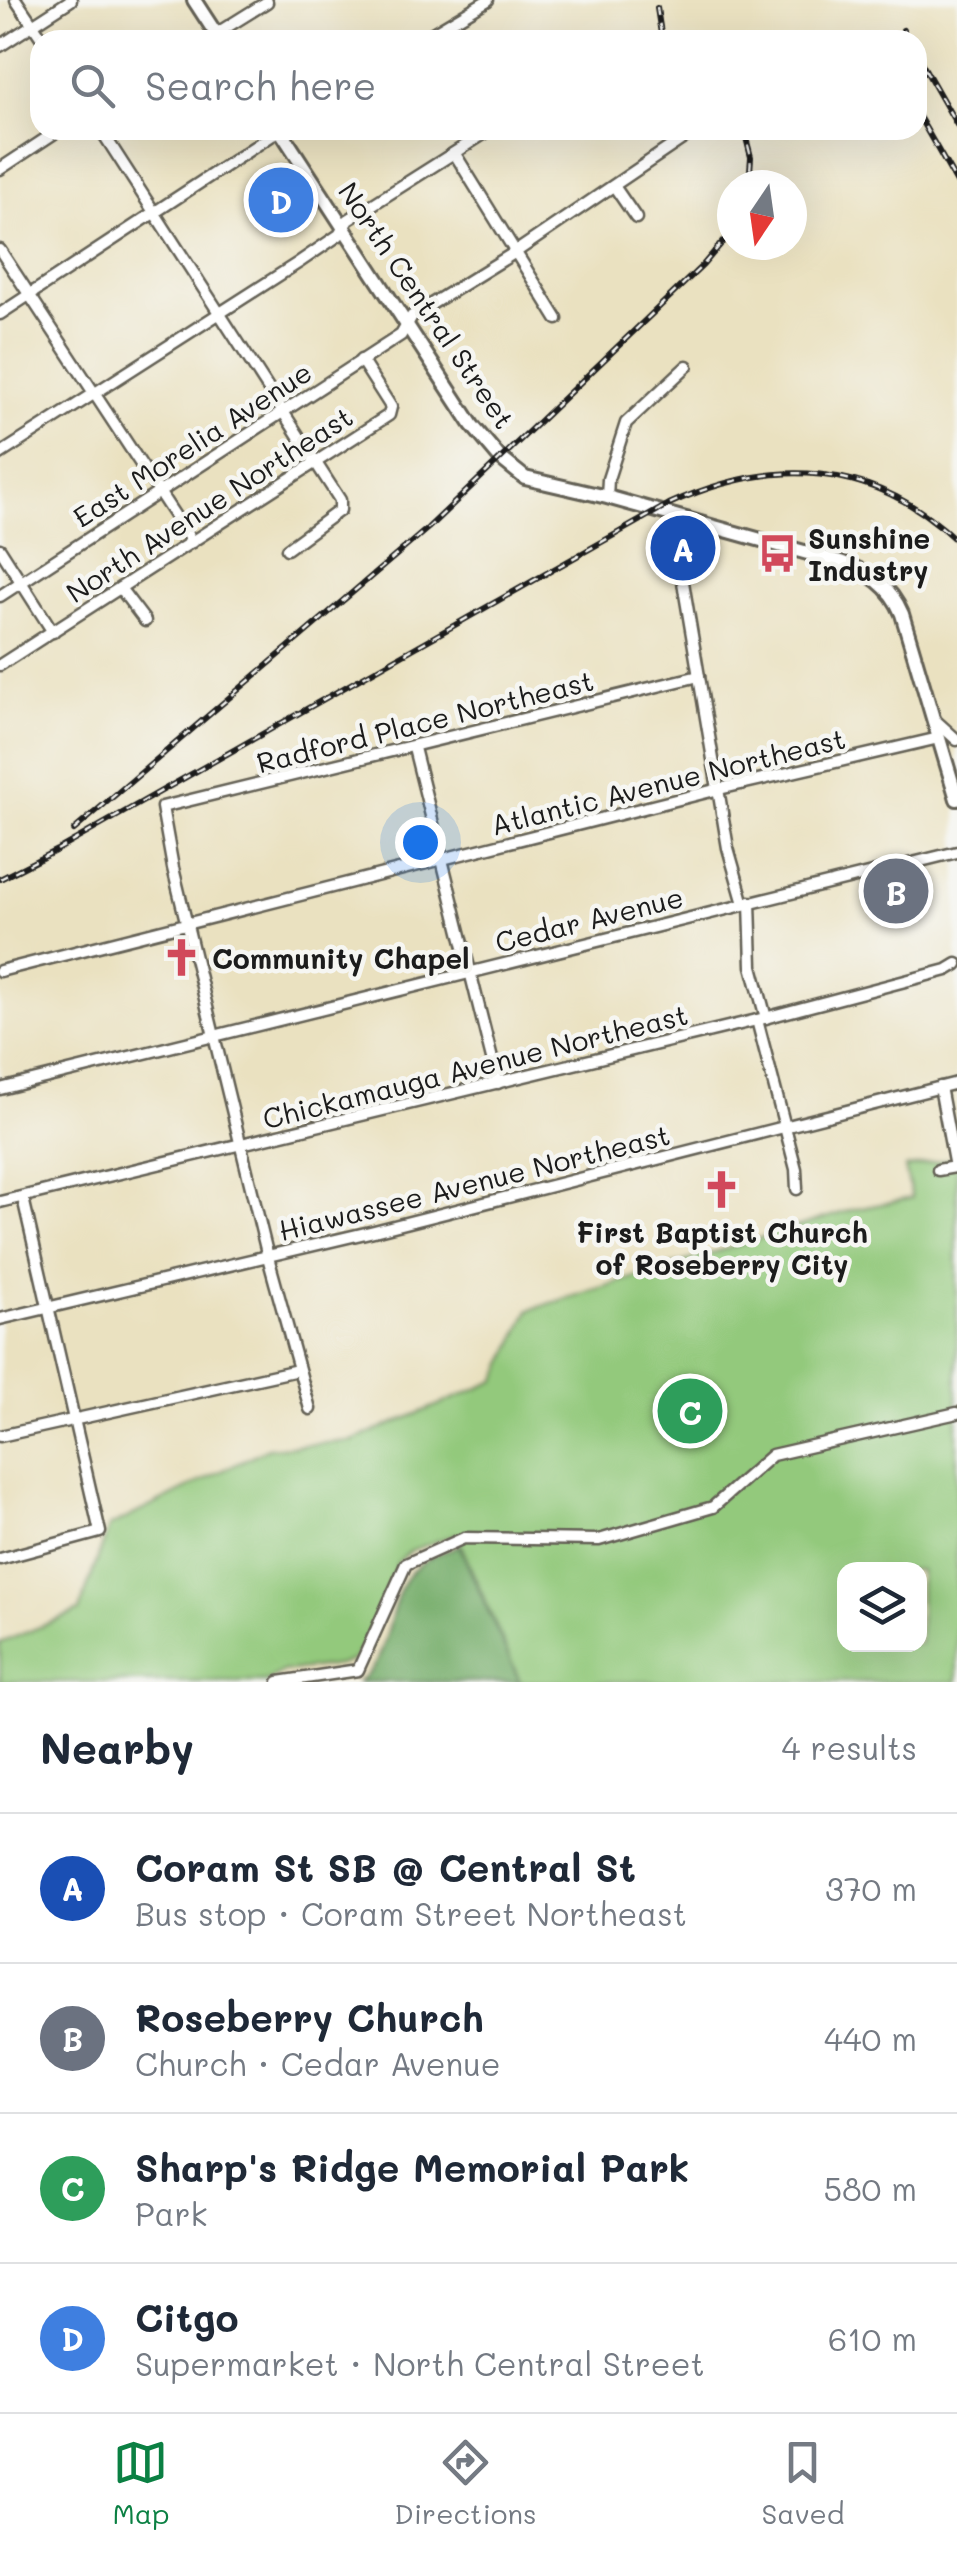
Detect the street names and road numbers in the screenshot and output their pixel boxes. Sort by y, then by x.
street label: North Central Street [331,175,523,435]
street label: East Morelia Avenue [66,353,318,535]
street label: North Avenue Northeast [59,398,359,610]
street label: Radford Place Northeast [253,662,597,780]
street label: Atlantic Avenue Northeast [487,720,849,842]
street label: Cedar Avenue [491,878,687,960]
street label: Chickamauga Avenue Northeast [259,996,691,1136]
street label: Hiawassee Avenue Northeast [275,1116,673,1248]

